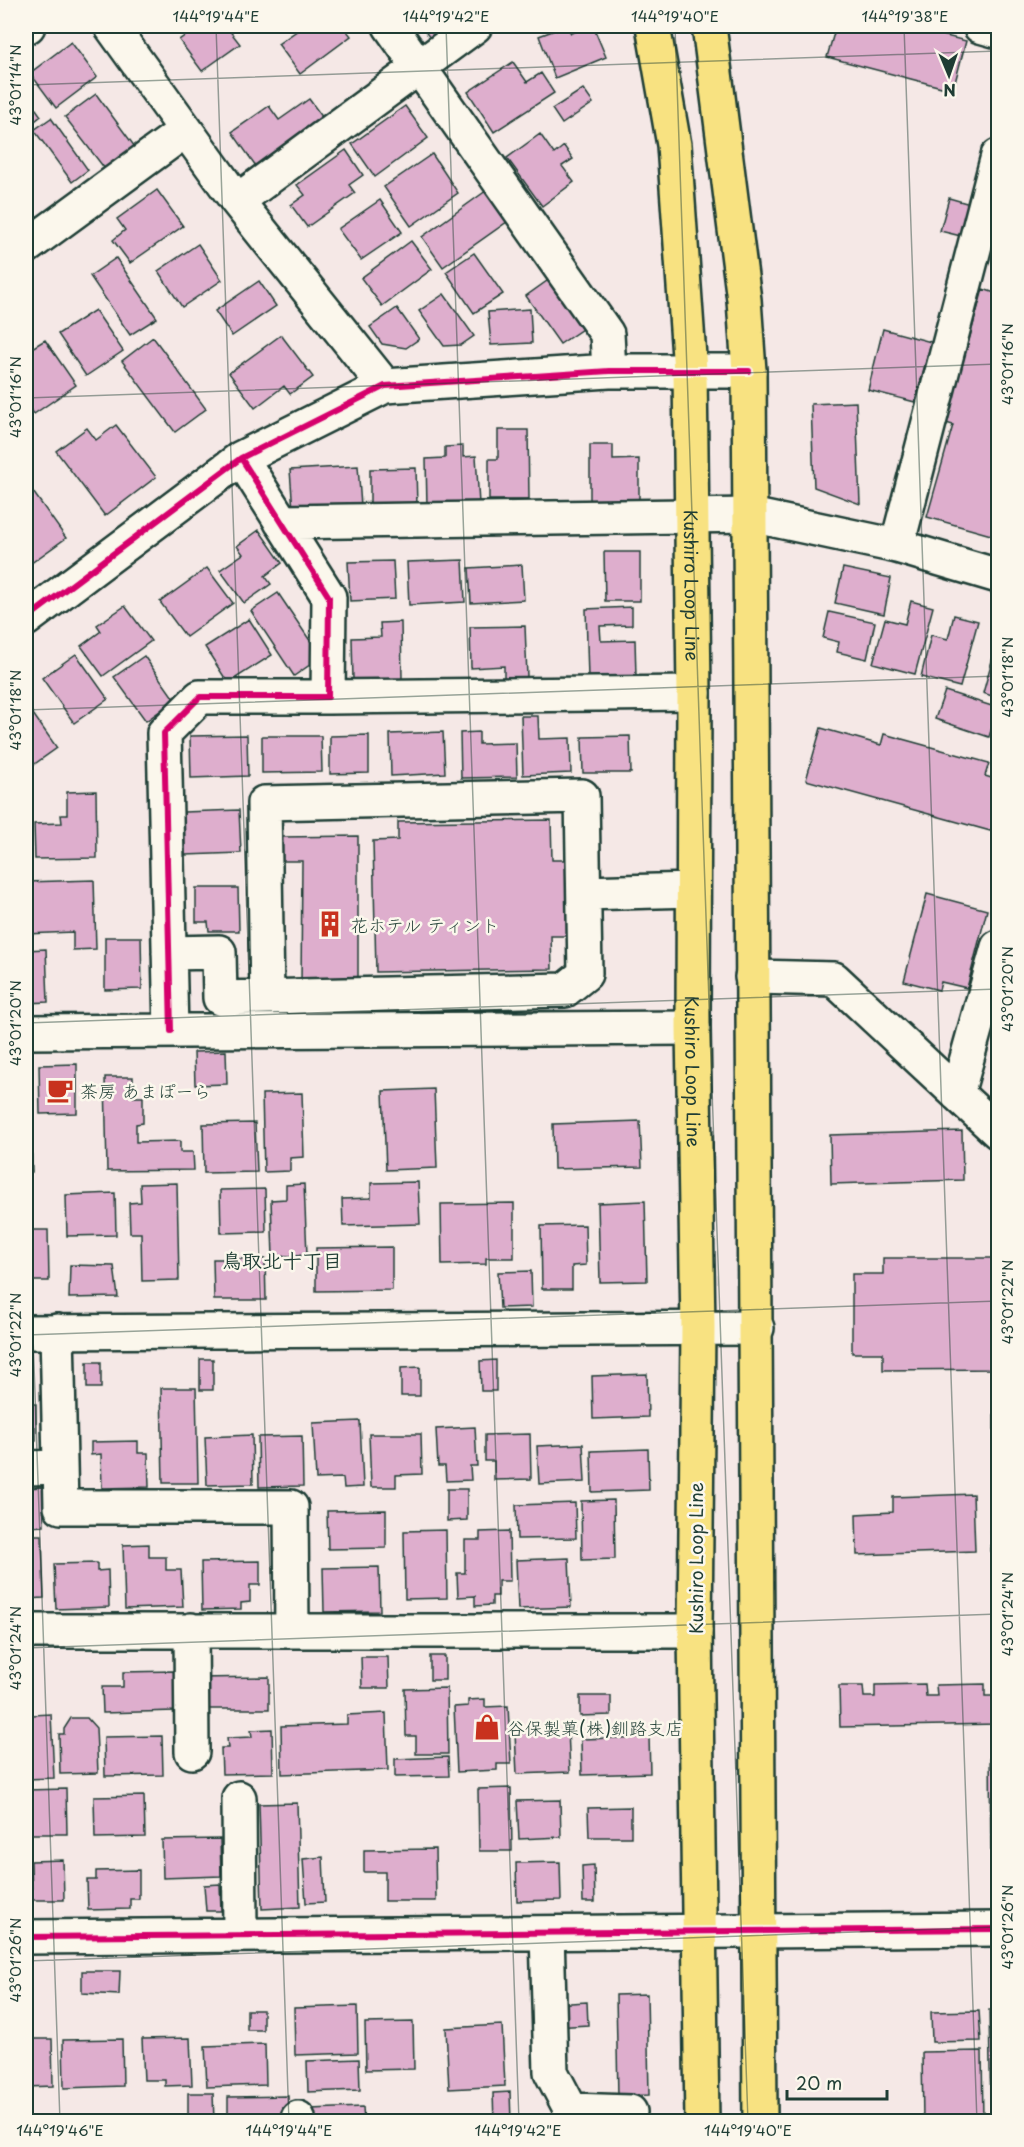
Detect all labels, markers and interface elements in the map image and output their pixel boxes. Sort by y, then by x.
text: 144°19'44"E [172,4,260,27]
text: 144°19'42"E [402,4,490,27]
text: 144°19'40"E [631,4,719,27]
text: 144°19'38"E [861,4,949,27]
text: 43°01'14"N [3,44,26,126]
north arrow [919,45,979,105]
text: N [943,79,956,103]
text: 43°01'16"N [995,323,1018,405]
text: 43°01'16"N [3,356,26,438]
street label: Kushiro Loop Line [678,509,707,662]
text: 43°01'18"N [995,637,1018,717]
text: 43°01'18"N [3,670,26,750]
building icon: 花ホテル ティント [315,909,345,939]
place label: 花ホテル ティント [350,911,499,938]
text: 43°01'20"N [995,946,1018,1032]
text: 43°01'20"N [3,980,26,1066]
street label: Kushiro Loop Line [679,996,708,1148]
cafe icon: 茶房 あまぽーら [45,1075,75,1105]
place label: 茶房 あまぽーら [80,1077,211,1104]
district label: 鳥取北十丁目 [222,1245,342,1275]
text: 43°01'22"N [995,1260,1018,1344]
text: 43°01'22"N [3,1293,26,1377]
street label: Kushiro Loop Line [682,1482,709,1634]
text: 43°01'24"N [995,1572,1018,1656]
text: 43°01'24"N [3,1606,26,1690]
shop icon: 谷保製菓(株)釧路支店 [472,1712,502,1742]
place label: 谷保製菓(株)釧路支店 [507,1714,683,1741]
text: 43°01'26"N [995,1884,1018,1970]
text: 43°01'26"N [3,1917,26,2003]
scale bar [787,2063,888,2101]
text: 20 m [796,2069,842,2096]
text: 144°19'46"E [16,2118,104,2141]
text: 144°19'44"E [245,2118,333,2141]
text: 144°19'42"E [474,2118,562,2141]
text: 144°19'40"E [704,2118,792,2141]

